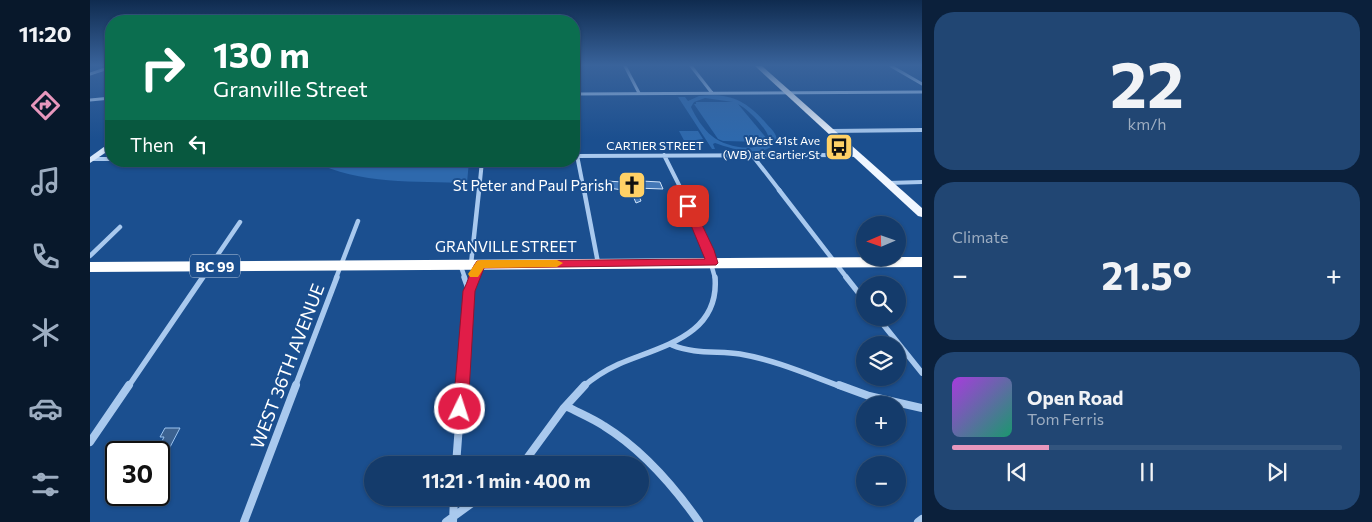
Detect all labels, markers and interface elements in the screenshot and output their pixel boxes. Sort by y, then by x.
text: 11:20 [19,20,71,47]
text: 130 m [213,32,310,75]
icon: right [130,35,195,100]
text: 22 [1110,42,1184,121]
text: Granville Street [213,75,368,102]
icon: directions [28,88,63,123]
text: km/h [1128,114,1166,133]
icon: left [184,130,212,158]
bus stop icon: West 41st Ave (WB) at Cartier St [824,132,854,162]
text: Then [130,133,174,156]
place label: West 41st Ave (WB) at Cartier St [723,133,820,161]
street label: CARTIER STREET [606,138,704,152]
icon: music [28,164,63,199]
church icon: St Peter and Paul Parish [617,170,647,200]
place label: St Peter and Paul Parish [453,176,613,194]
pin [667,185,709,227]
icon: arrive [674,192,702,220]
north arrow [856,216,906,266]
map controls [856,216,906,506]
text: Climate [952,227,1008,246]
street label: GRANVILLE STREET [435,237,577,255]
icon: phone [28,239,63,274]
text: 21.5° [1102,251,1192,298]
road number: BC 99 [190,255,240,278]
text: − [952,257,968,291]
text: + [1326,257,1342,291]
button: search [856,276,906,326]
street label: WEST 36TH AVENUE [245,280,329,452]
icon: climate [28,315,63,350]
button: layers [856,336,906,386]
position arrow [433,382,485,434]
text: Open Road [1027,386,1123,409]
icon: car [28,391,63,426]
button: + [856,396,906,446]
text: Tom Ferris [1027,409,1104,428]
speed limit sign: 30 [105,441,170,506]
button: − [856,456,906,506]
icon: previous [1003,458,1031,486]
icon: pause [1133,458,1161,486]
icon: next [1263,458,1291,486]
icon: filters [28,467,63,502]
text: 11:21 · 1 min · 400 m [422,469,591,492]

